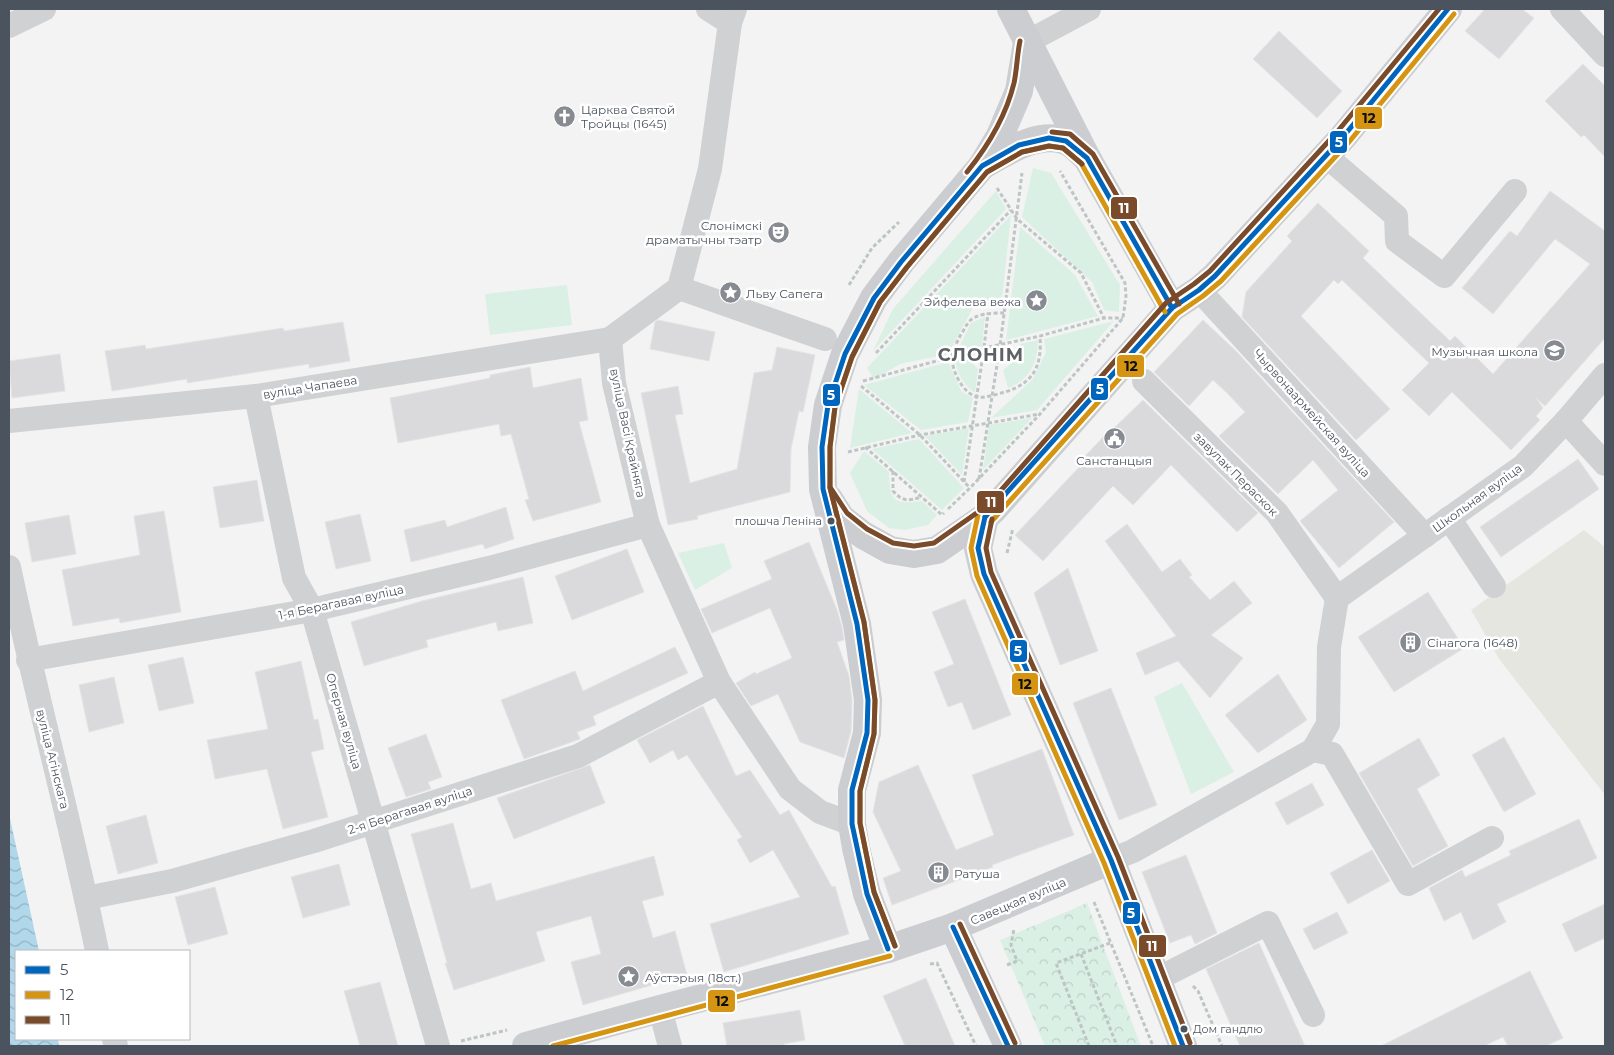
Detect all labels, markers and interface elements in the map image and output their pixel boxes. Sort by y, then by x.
place label: Царква Святой Тройцы (1645) [581,102,675,131]
church icon: Царква Святой Тройцы (1645) [553,104,577,128]
line badge: 12 [1354,106,1383,130]
text: 12 [1362,109,1376,127]
line badge: 5 [1329,130,1348,154]
text: 5 [1335,133,1343,151]
line badge: 11 [1110,196,1138,220]
text: 11 [1119,199,1129,217]
place label: Слонімскі драматычны тэатр [646,218,762,247]
theatre icon: Слонімскі драматычны тэатр [766,220,790,244]
place icon: Льву Сапега [718,281,742,305]
place label: Льву Сапега [746,286,823,301]
place icon: Эйфелева вежа [1025,289,1049,313]
place label: Эйфелева вежа [924,294,1021,309]
school or university icon: Музычная школа [1542,339,1566,363]
district label: СЛОНІМ [938,344,1024,366]
place label: Музычная школа [1431,344,1538,359]
street label: Чырвонаармейская вуліца [1250,346,1374,480]
line badge: 12 [1116,354,1145,378]
text: 12 [1124,357,1138,375]
street label: вуліца Васі Крайняга [607,367,649,499]
street label: вуліца Чапаева [262,372,358,402]
line badge: 5 [1090,377,1109,401]
text: 5 [1096,380,1104,398]
line badge: 5 [822,383,841,407]
text: 5 [827,386,835,404]
public building icon: Санстанцыя [1102,427,1126,451]
street label: завулак Пераскок [1191,429,1281,519]
place label: Санстанцыя [1076,453,1152,468]
street label: Школьная вуліца [1429,460,1525,536]
line badge: 11 [976,490,1005,514]
text: 11 [986,493,996,511]
place label: плошча Леніна [735,514,822,528]
marker: плошча Леніна [826,516,836,526]
street label: 1-я Берагавая вуліца [277,581,405,623]
building icon: Сінагога (1648) [1399,630,1423,654]
place label: Сінагога (1648) [1427,635,1518,650]
line badge: 5 [1009,639,1028,663]
text: 5 [1014,642,1022,660]
street label: Оперная вуліца [323,671,365,771]
line badge: 12 [1011,672,1039,696]
text: 12 [1018,675,1032,693]
street label: вуліца Агінскага [33,708,73,810]
street label: 2-я Берагавая вуліца [346,783,474,837]
building icon: Ратуша [926,861,950,885]
place label: Ратуша [954,866,1000,881]
street label: Савецкая вуліца [968,874,1068,928]
line badge: 5 [1122,901,1141,925]
text: 5 [1127,904,1135,922]
line badge: 11 [1138,934,1167,958]
text: 11 [1147,937,1157,955]
legend [15,950,190,1040]
text: 5 [60,960,69,979]
place icon: Аўстэрыя (18ст.) [617,965,641,989]
place label: Аўстэрыя (18ст.) [645,970,742,985]
text: 12 [60,985,74,1004]
line badge: 12 [707,989,736,1013]
text: 12 [715,992,729,1010]
text: 11 [60,1010,71,1029]
place label: Дом гандлю [1193,1022,1263,1036]
marker: Дом гандлю [1179,1024,1189,1034]

